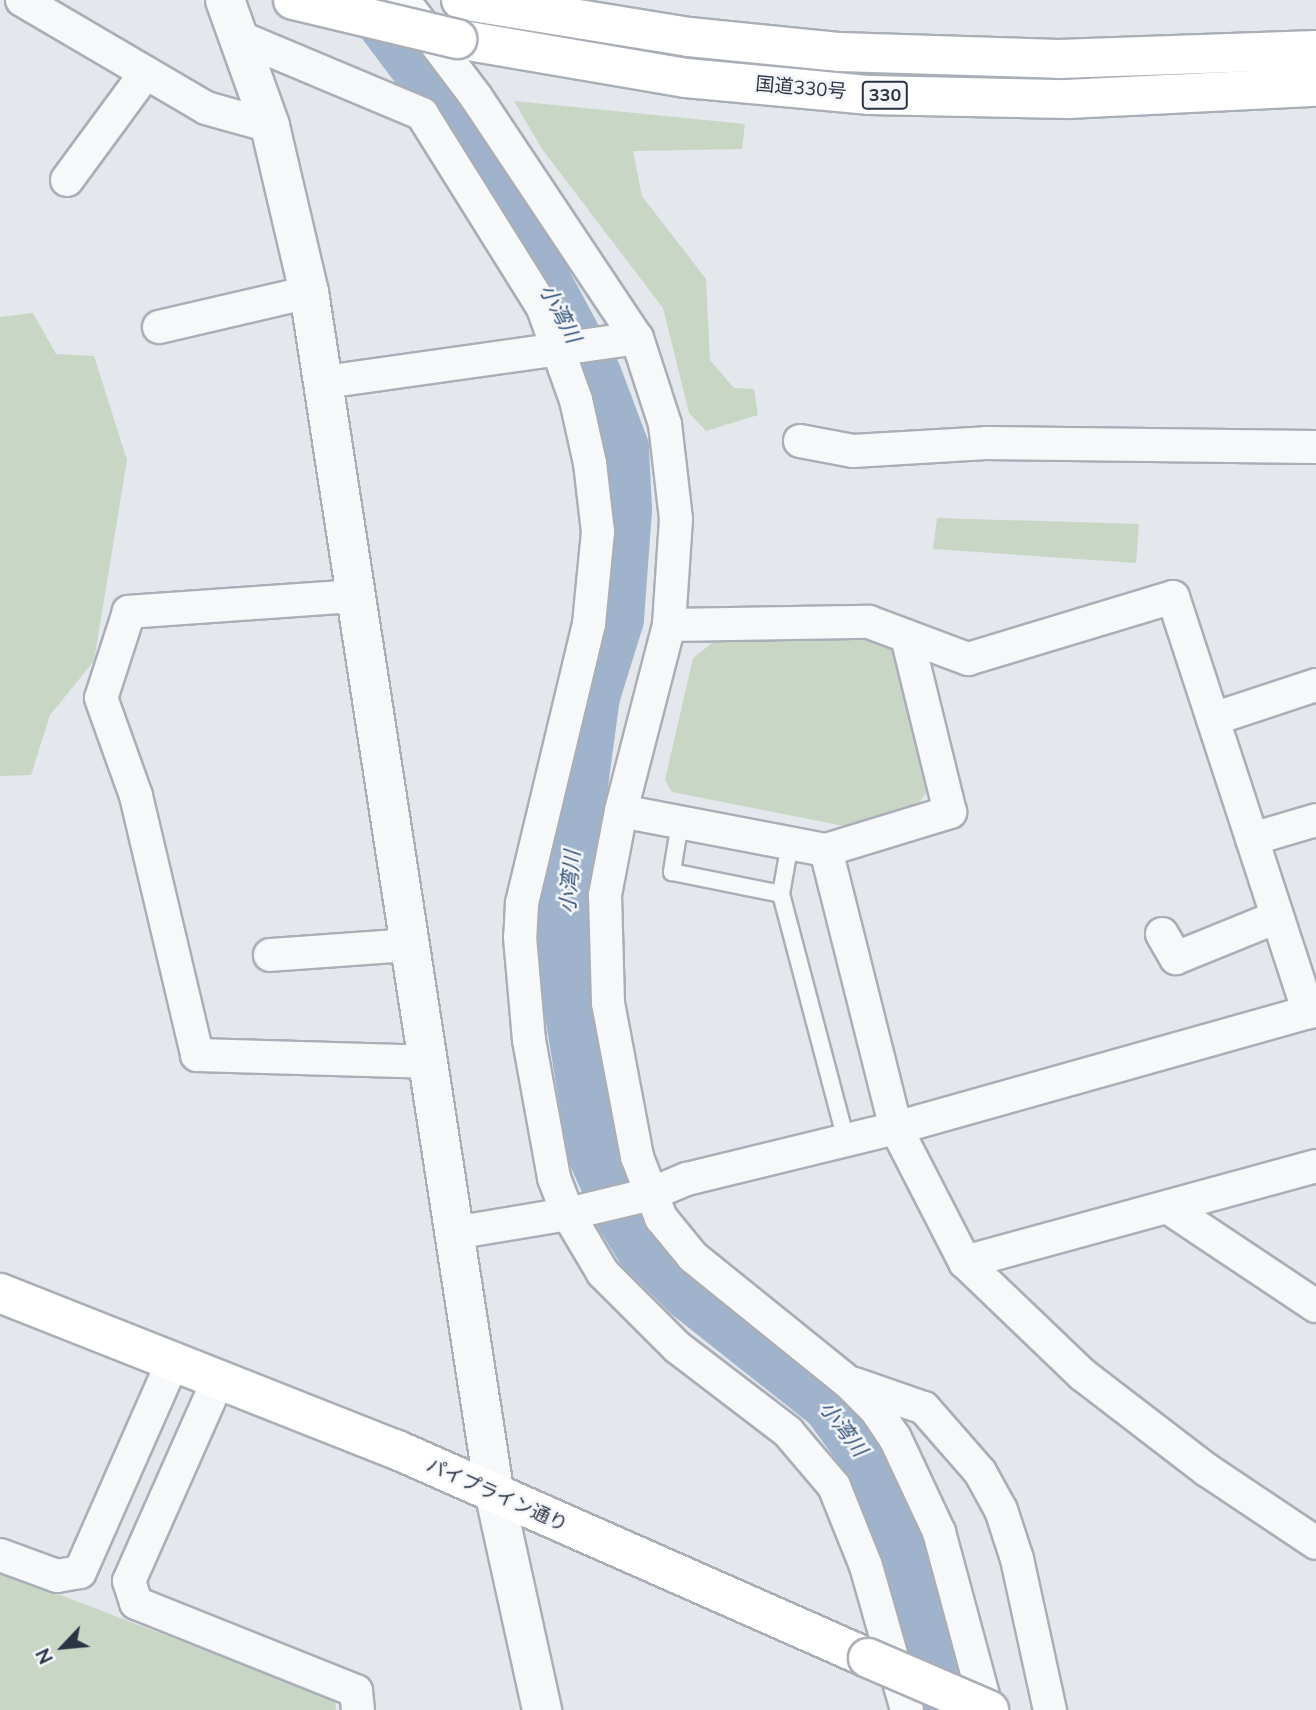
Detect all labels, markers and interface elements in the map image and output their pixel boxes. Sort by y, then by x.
street label: 国道330号 [755,73,847,103]
road number: 330 [860,80,910,110]
water label: 小湾川 [535,279,587,347]
water label: 小湾川 [554,850,584,914]
water label: 小湾川 [815,1395,873,1461]
street label: パイプライン通り [423,1454,571,1536]
north arrow [28,1612,98,1682]
text: N [30,1644,58,1668]

